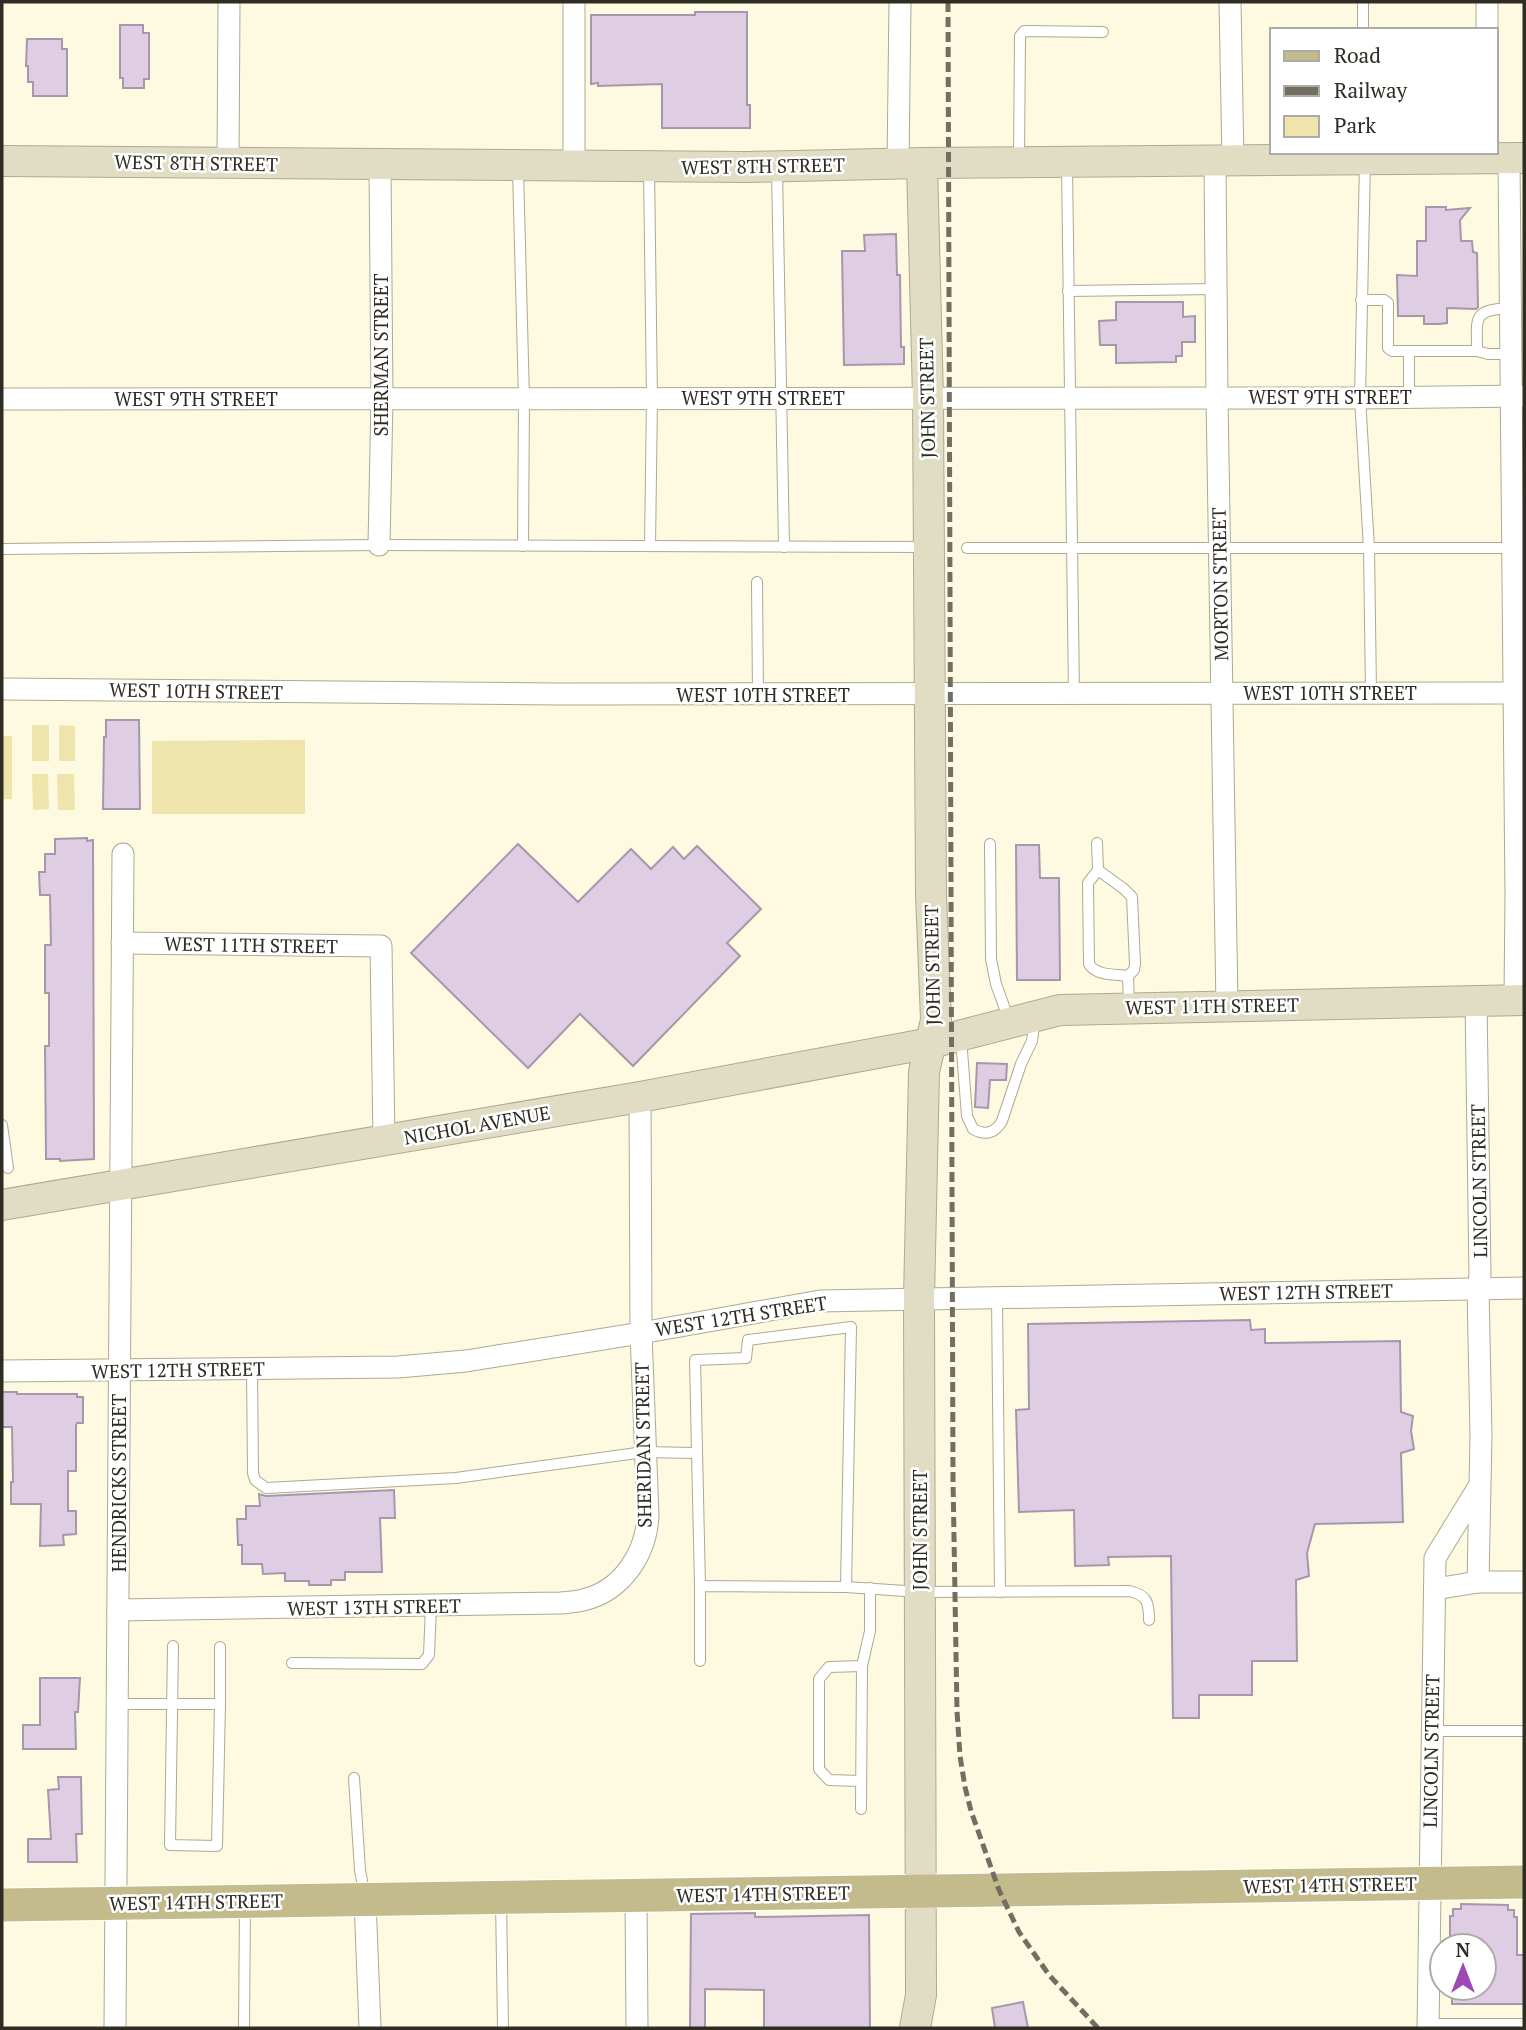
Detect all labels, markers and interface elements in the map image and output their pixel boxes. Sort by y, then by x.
legend [1270,28,1498,154]
text: Road [1334,41,1381,69]
text: Railway [1334,76,1408,104]
text: Park [1334,111,1376,139]
street label: WEST 8TH STREET [114,149,278,176]
street label: WEST 8TH STREET [681,152,845,179]
street label: SHERMAN STREET [368,273,393,437]
street label: JOHN STREET [913,337,940,459]
street label: WEST 9TH STREET [1248,384,1412,409]
street label: WEST 9TH STREET [681,385,845,410]
street label: WEST 9TH STREET [114,386,278,411]
street label: MORTON STREET [1206,507,1233,661]
street label: WEST 10TH STREET [109,676,283,705]
street label: WEST 10TH STREET [1243,680,1417,705]
street label: WEST 10TH STREET [676,682,850,707]
street label: JOHN STREET [918,904,945,1026]
street label: WEST 11TH STREET [164,930,338,959]
street label: WEST 11TH STREET [1125,991,1299,1020]
street label: NICHOL AVENUE [402,1099,552,1150]
street label: LINCOLN STREET [1465,1104,1492,1258]
street label: WEST 12TH STREET [1219,1277,1393,1306]
street label: WEST 12TH STREET [653,1290,829,1341]
street label: WEST 12TH STREET [91,1355,265,1384]
street label: SHERIDAN STREET [629,1362,656,1528]
street label: HENDRICKS STREET [106,1394,131,1572]
street label: JOHN STREET [907,1469,932,1590]
street label: WEST 13TH STREET [287,1592,461,1621]
street label: LINCOLN STREET [1417,1674,1444,1828]
street label: WEST 14TH STREET [1243,1870,1417,1899]
street label: WEST 14TH STREET [676,1879,850,1908]
street label: WEST 14TH STREET [109,1887,283,1916]
north arrow [1428,1932,1498,2002]
text: N [1456,1937,1471,1962]

